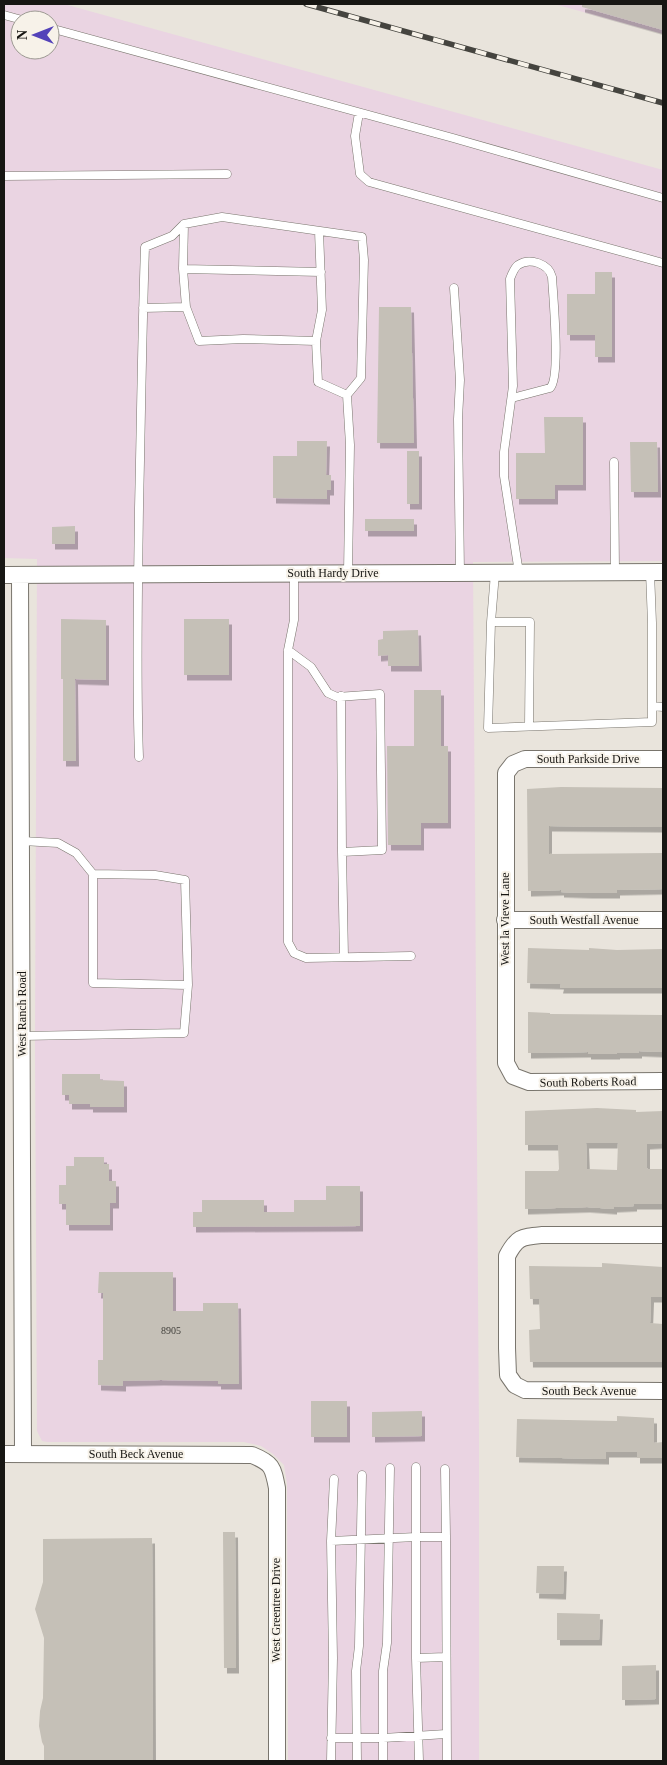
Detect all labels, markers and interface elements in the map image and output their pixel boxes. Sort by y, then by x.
north arrow [10,10,60,60]
text: N [15,30,30,40]
street label: South Hardy Drive [287,566,379,580]
street label: South Parkside Drive [537,752,639,766]
street label: West la Vieve Lane [498,872,512,966]
street label: South Westfall Avenue [529,913,639,927]
street label: West Ranch Road [15,971,29,1057]
street label: South Roberts Road [540,1074,636,1090]
house number: 8905 [161,1325,181,1336]
street label: South Beck Avenue [542,1384,636,1398]
street label: South Beck Avenue [89,1447,183,1461]
street label: West Greentree Drive [269,1558,283,1662]

